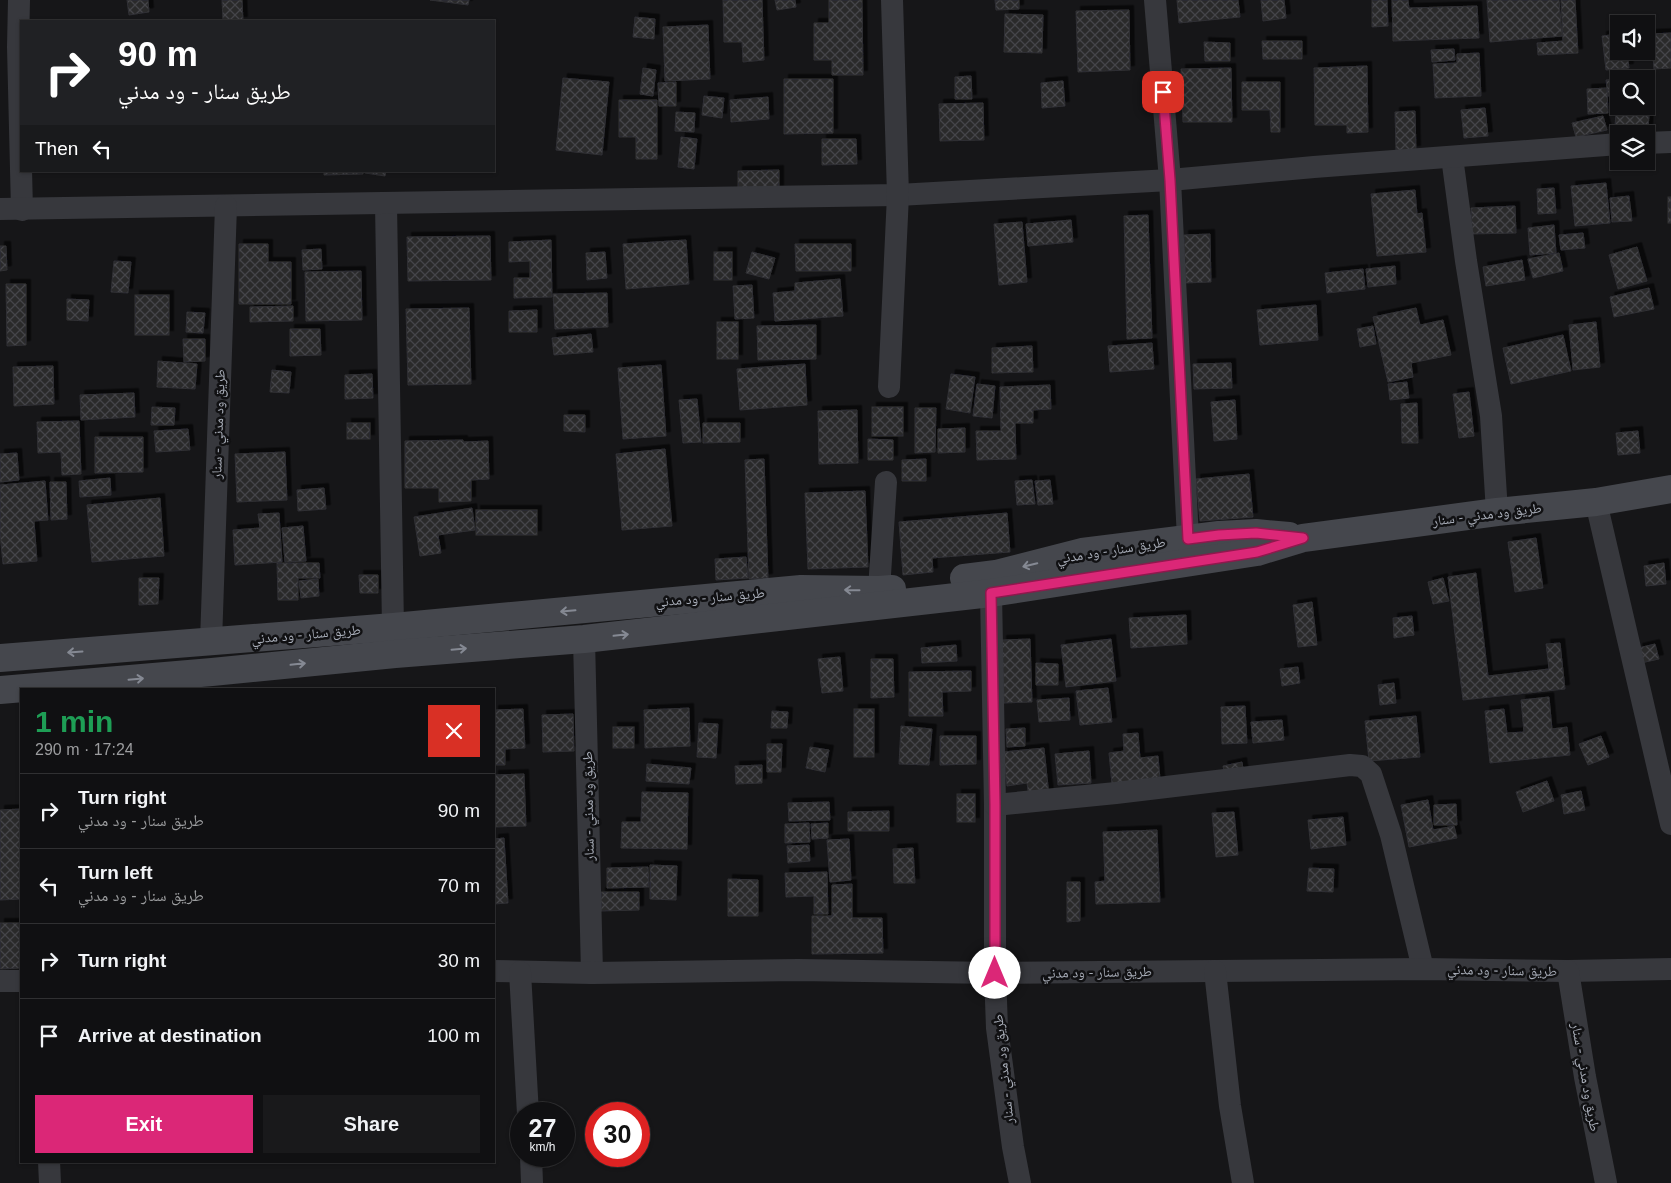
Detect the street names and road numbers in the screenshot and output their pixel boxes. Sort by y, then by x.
street label: طريق ود مدني - سنار [208,369,231,480]
street label: طريق ود مدني - سنار [1430,499,1543,532]
street label: طريق سنار - ود مدني [1055,533,1167,570]
street label: طريق سنار - ود مدني [655,584,766,613]
street label: طريق سنار - ود مدني [251,621,362,650]
street label: طريق ود مدني - سنار [579,751,601,862]
street label: طريق سنار - ود مدني [1447,961,1557,983]
street label: طريق سنار - ود مدني [1042,963,1152,985]
street label: طريق ود مدني - سنار [989,1013,1020,1126]
street label: طريق ود مدني - سنار [1565,1020,1603,1133]

